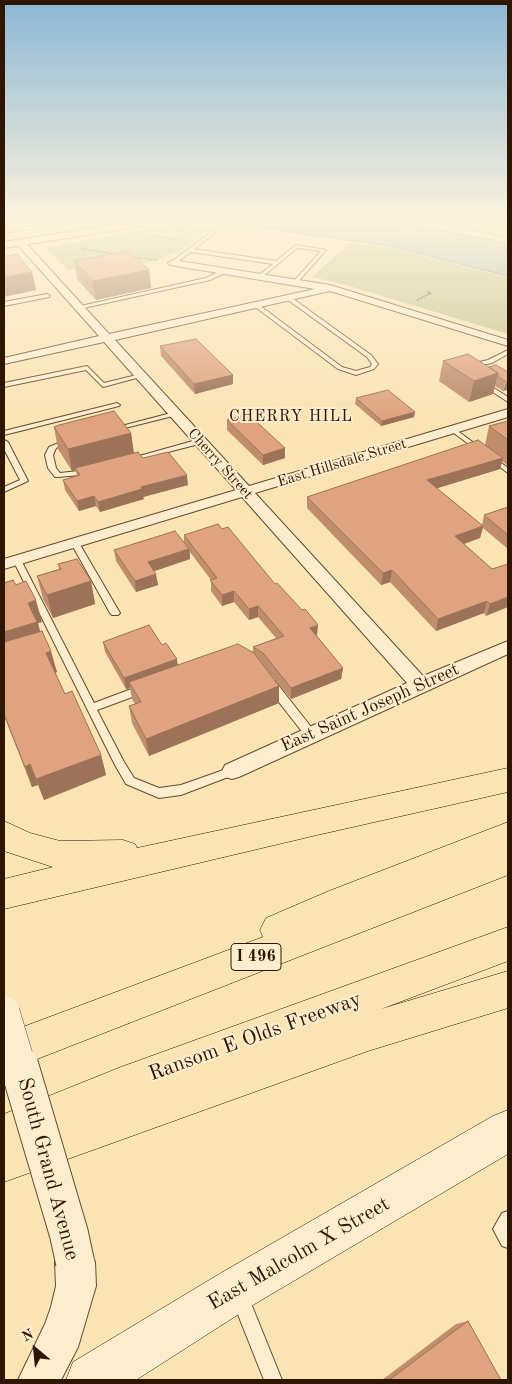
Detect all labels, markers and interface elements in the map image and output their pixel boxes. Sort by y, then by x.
district label: CHERRY HILL [228,407,354,427]
street label: Cherry Street [183,425,257,503]
street label: East Hillsdale Street [275,435,409,491]
street label: East Saint Joseph Street [277,659,463,757]
road number: I 496 [231,944,281,970]
street label: Ransom E Olds Freeway [145,987,365,1087]
street label: South Grand Avenue [11,1075,85,1263]
street label: East Malcolm X Street [204,1192,394,1316]
north arrow [10,1324,60,1374]
text: N [20,1327,36,1344]

